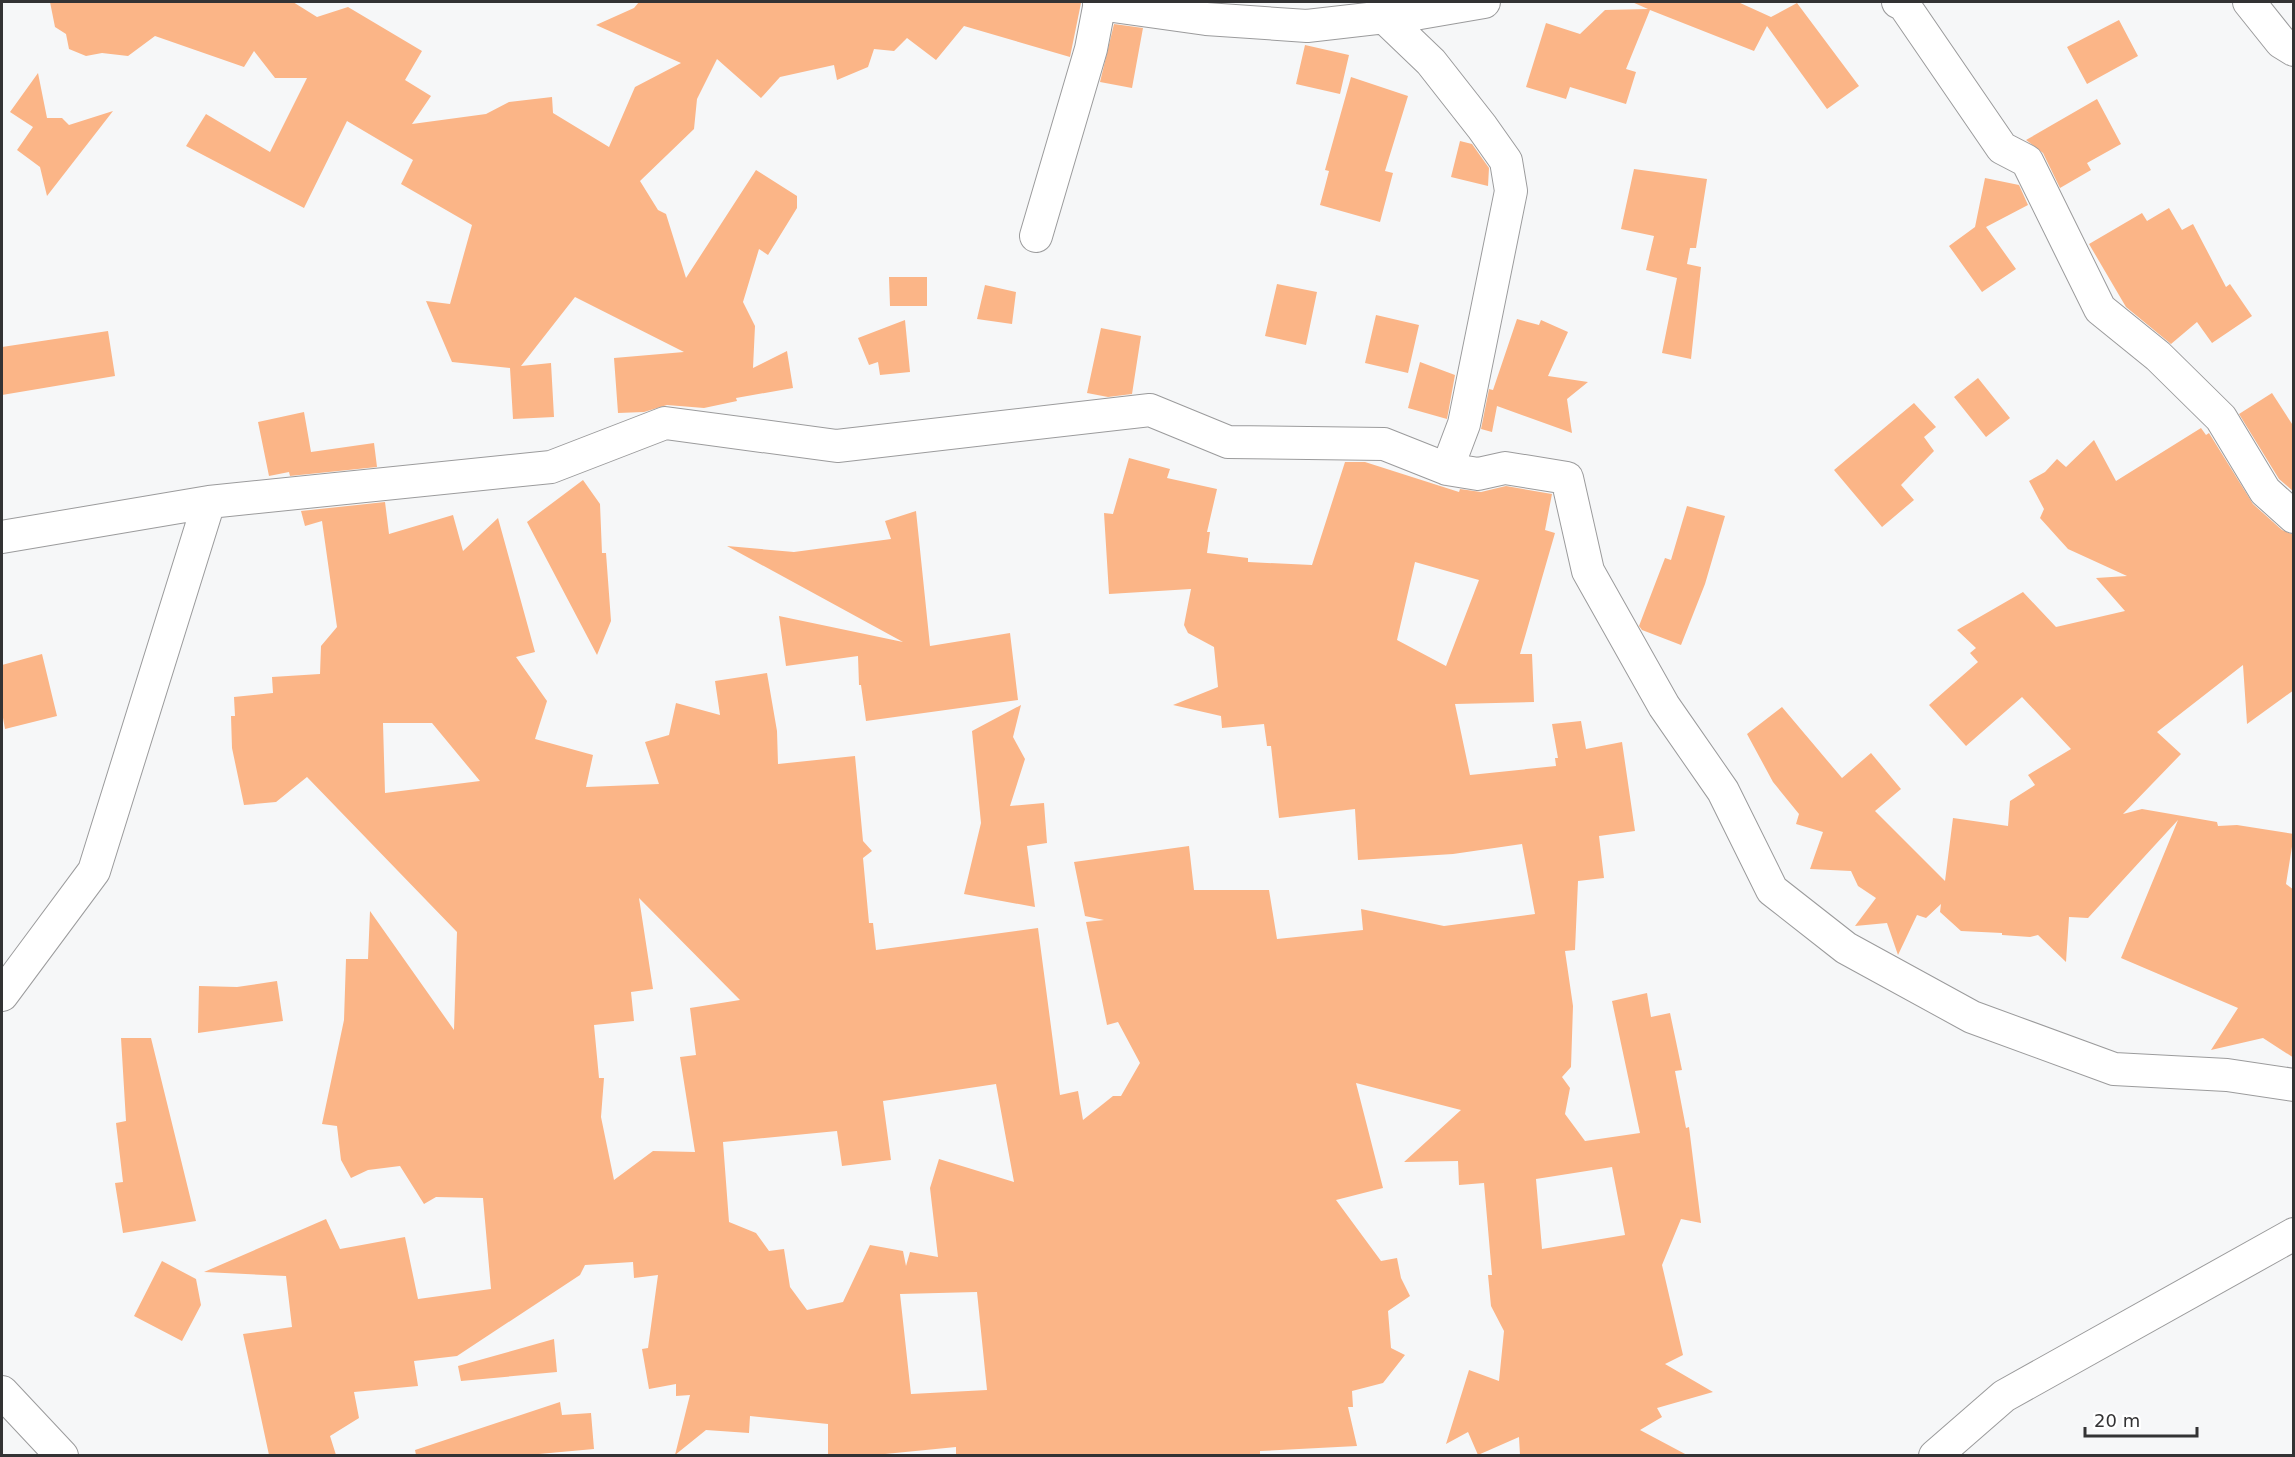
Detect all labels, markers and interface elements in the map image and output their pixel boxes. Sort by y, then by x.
scale bar [2085,1400,2198,1438]
text: 20 m [2094,1410,2140,1431]

